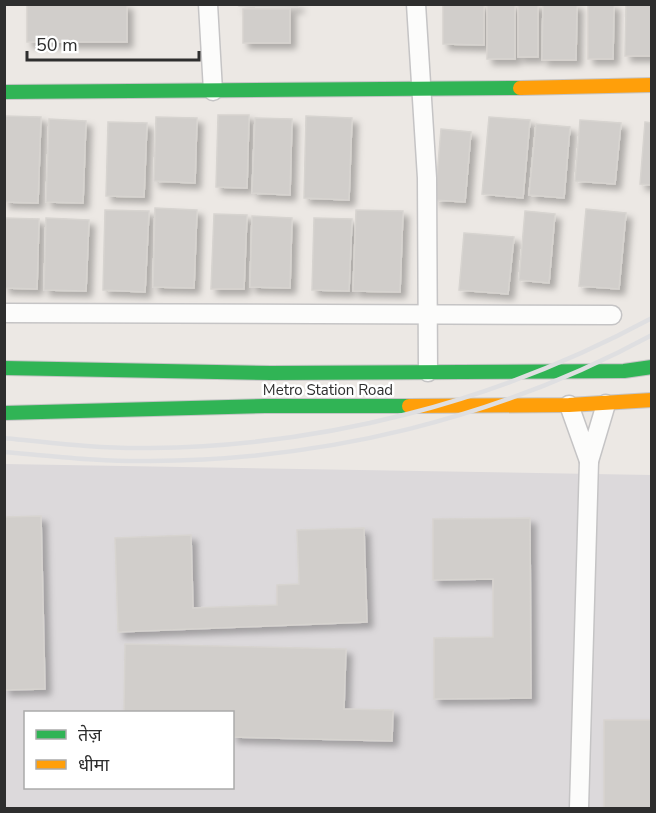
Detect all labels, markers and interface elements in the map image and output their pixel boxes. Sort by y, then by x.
scale bar [27,24,200,62]
text: 50 m [36,33,78,57]
street label: Metro Station Road [263,380,393,400]
legend [24,711,234,789]
text: तेज़ [78,723,102,747]
text: धीमा [78,753,109,777]

